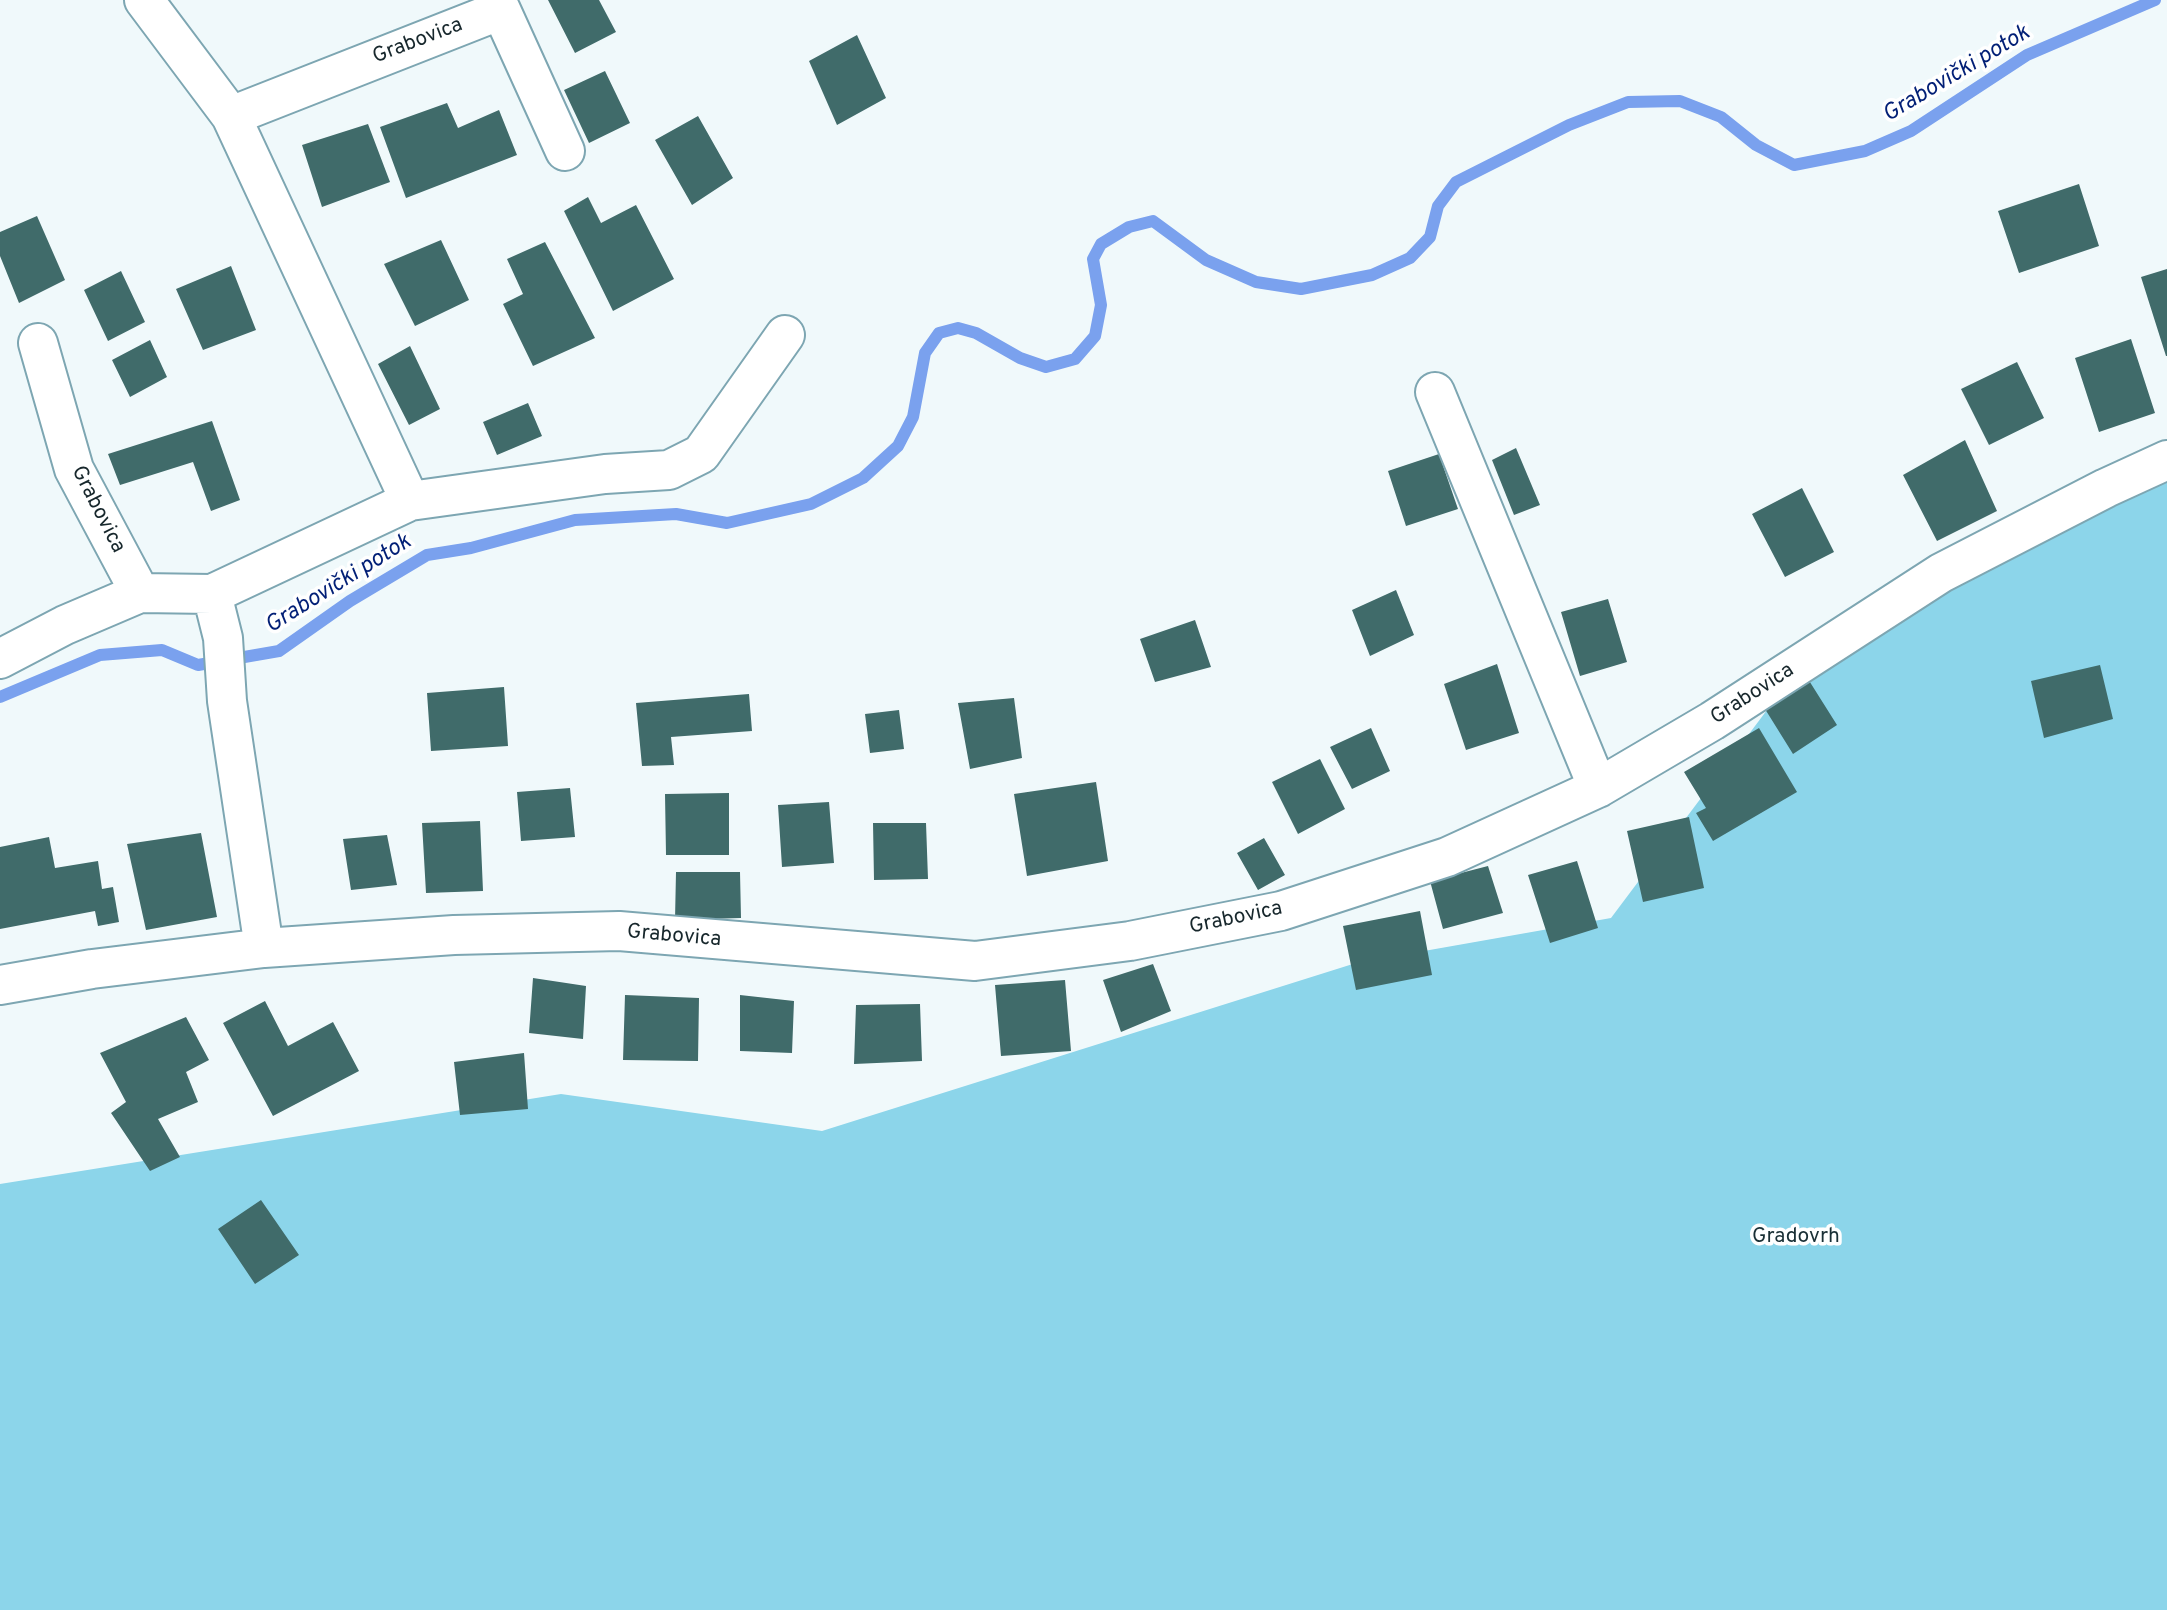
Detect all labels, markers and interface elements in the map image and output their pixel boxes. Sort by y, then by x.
street label: Grabovica [369,13,467,71]
water label: Grabovički potok [1879,20,2035,130]
street label: Grabovica [64,462,130,558]
water label: Grabovički potok [261,529,417,641]
street label: Grabovica [1707,659,1799,731]
street label: Grabovica [1187,897,1285,941]
street label: Grabovica [626,920,722,954]
park label: Gradovrh [1752,1225,1840,1251]

